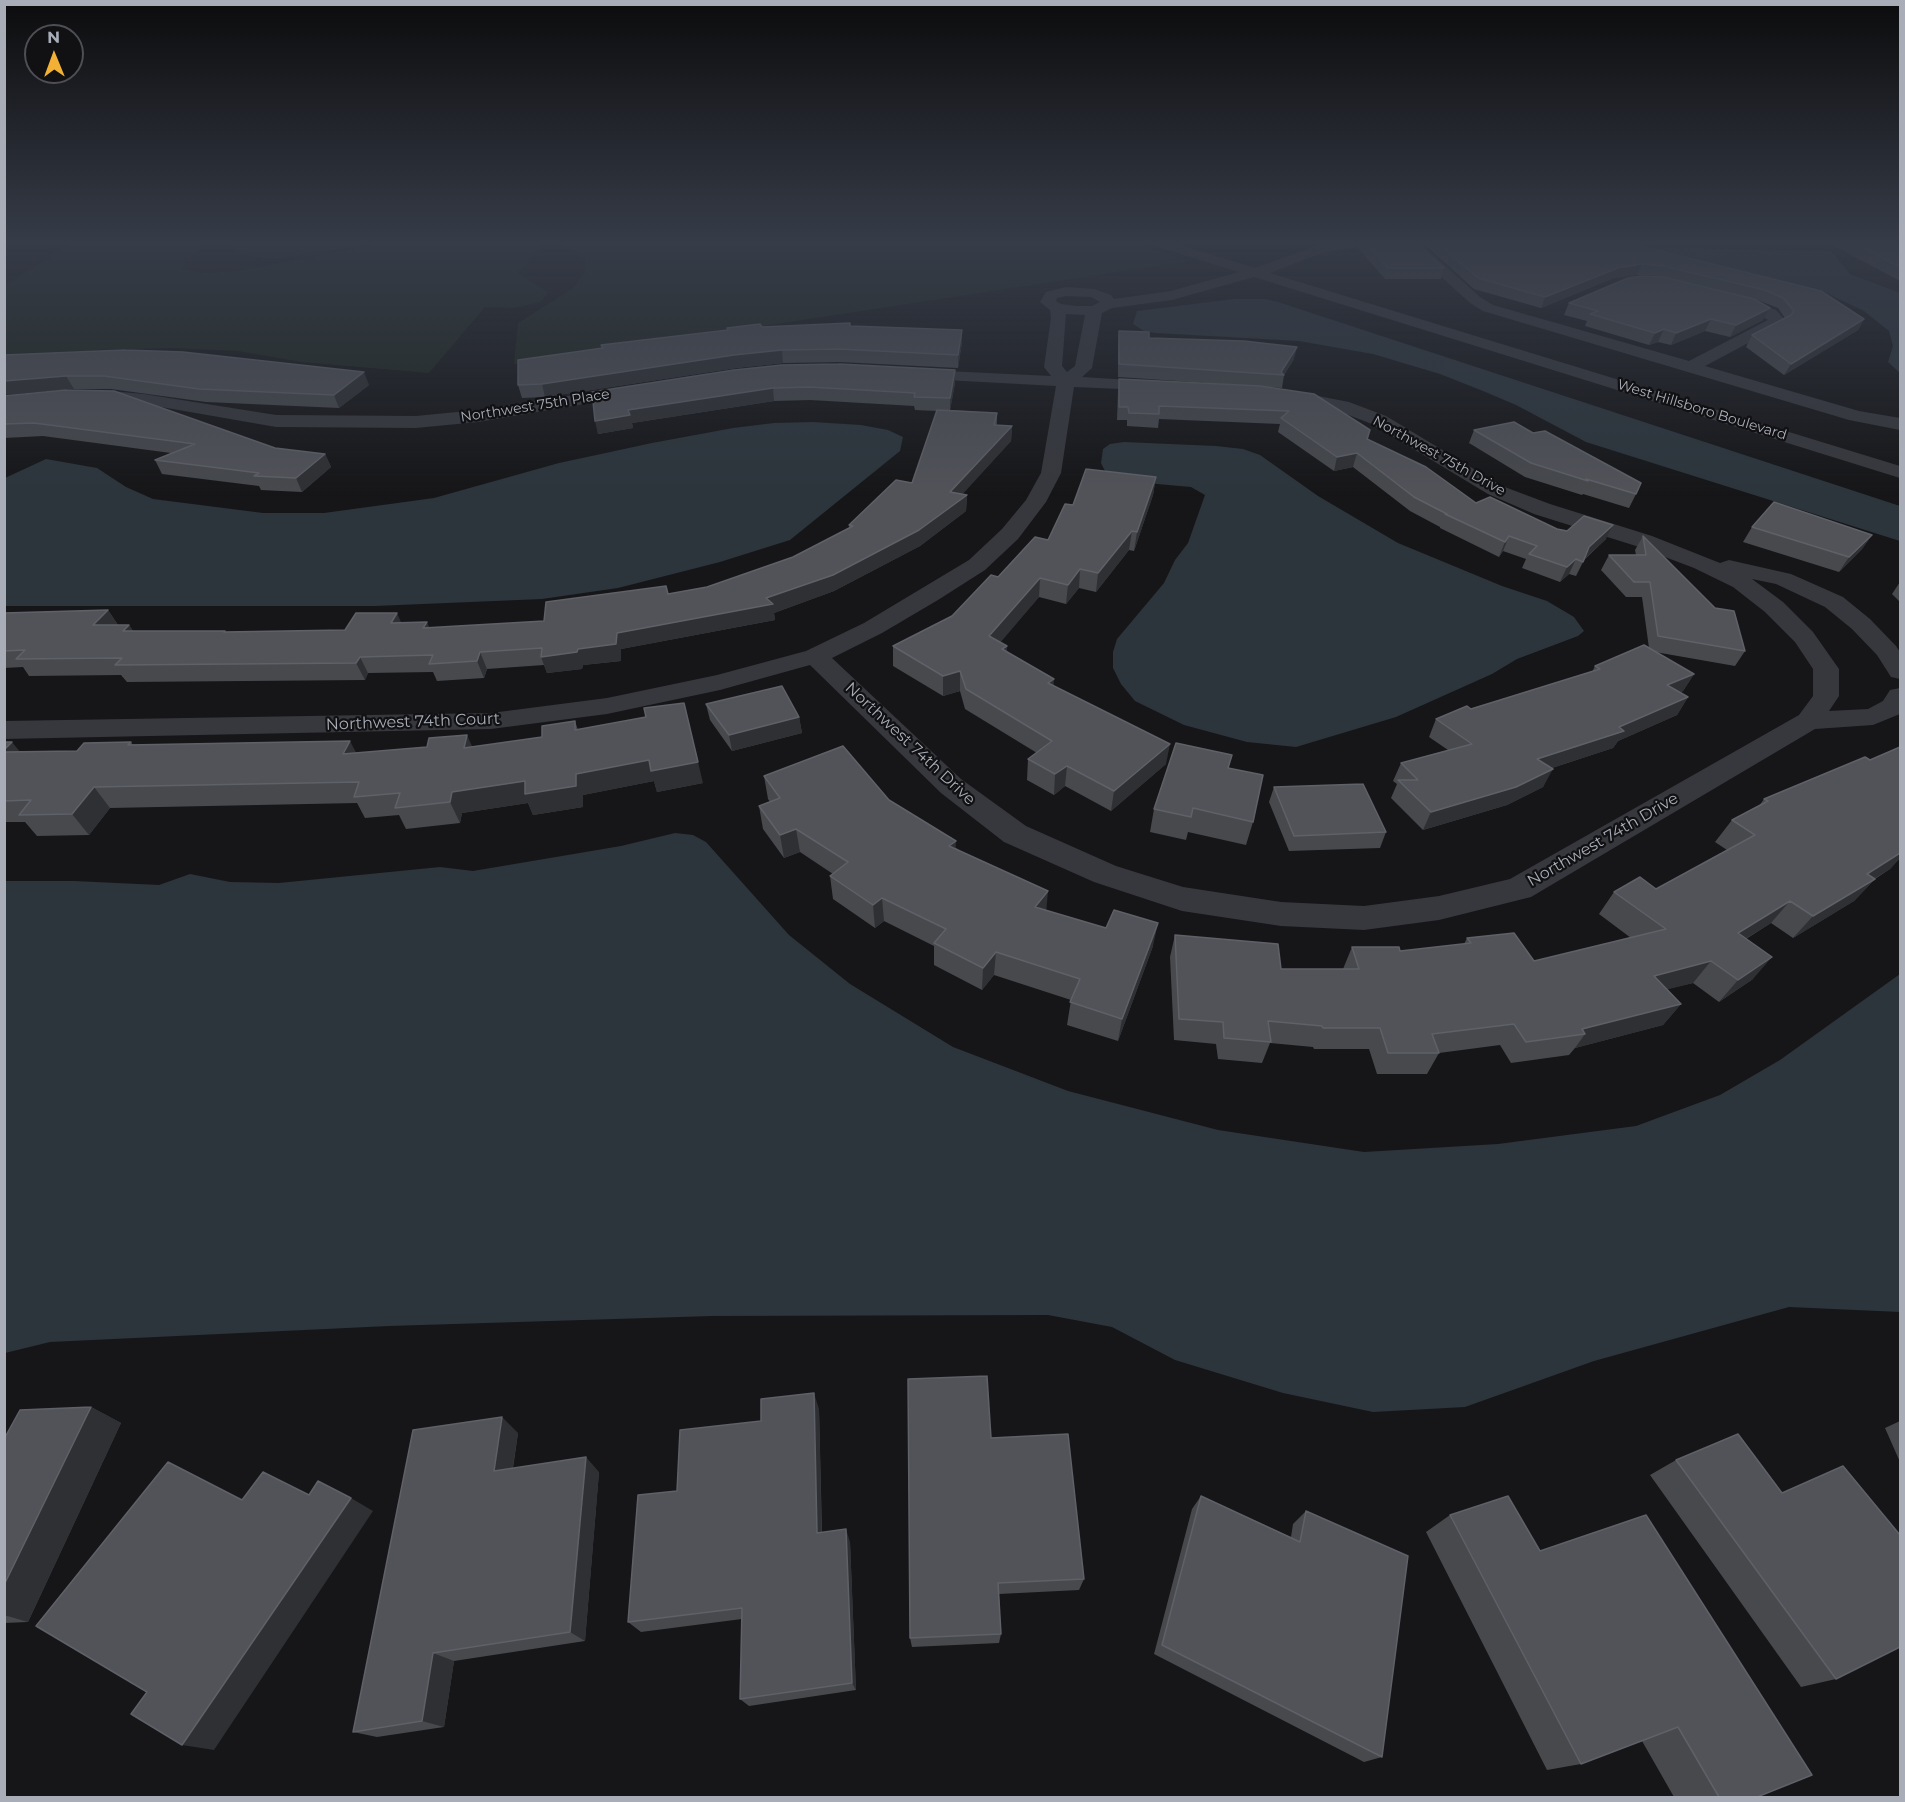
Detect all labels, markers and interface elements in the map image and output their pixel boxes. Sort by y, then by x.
north arrow [24,24,84,84]
text: N [47,28,60,47]
street label: West Hillsboro Boulevard [1615,376,1789,444]
street label: Northwest 75th Place [459,386,611,426]
street label: Northwest 75th Drive [1370,413,1508,499]
street label: Northwest 74th Drive [841,679,979,809]
street label: Northwest 74th Court [326,709,500,735]
street label: Northwest 74th Drive [1524,789,1682,891]

